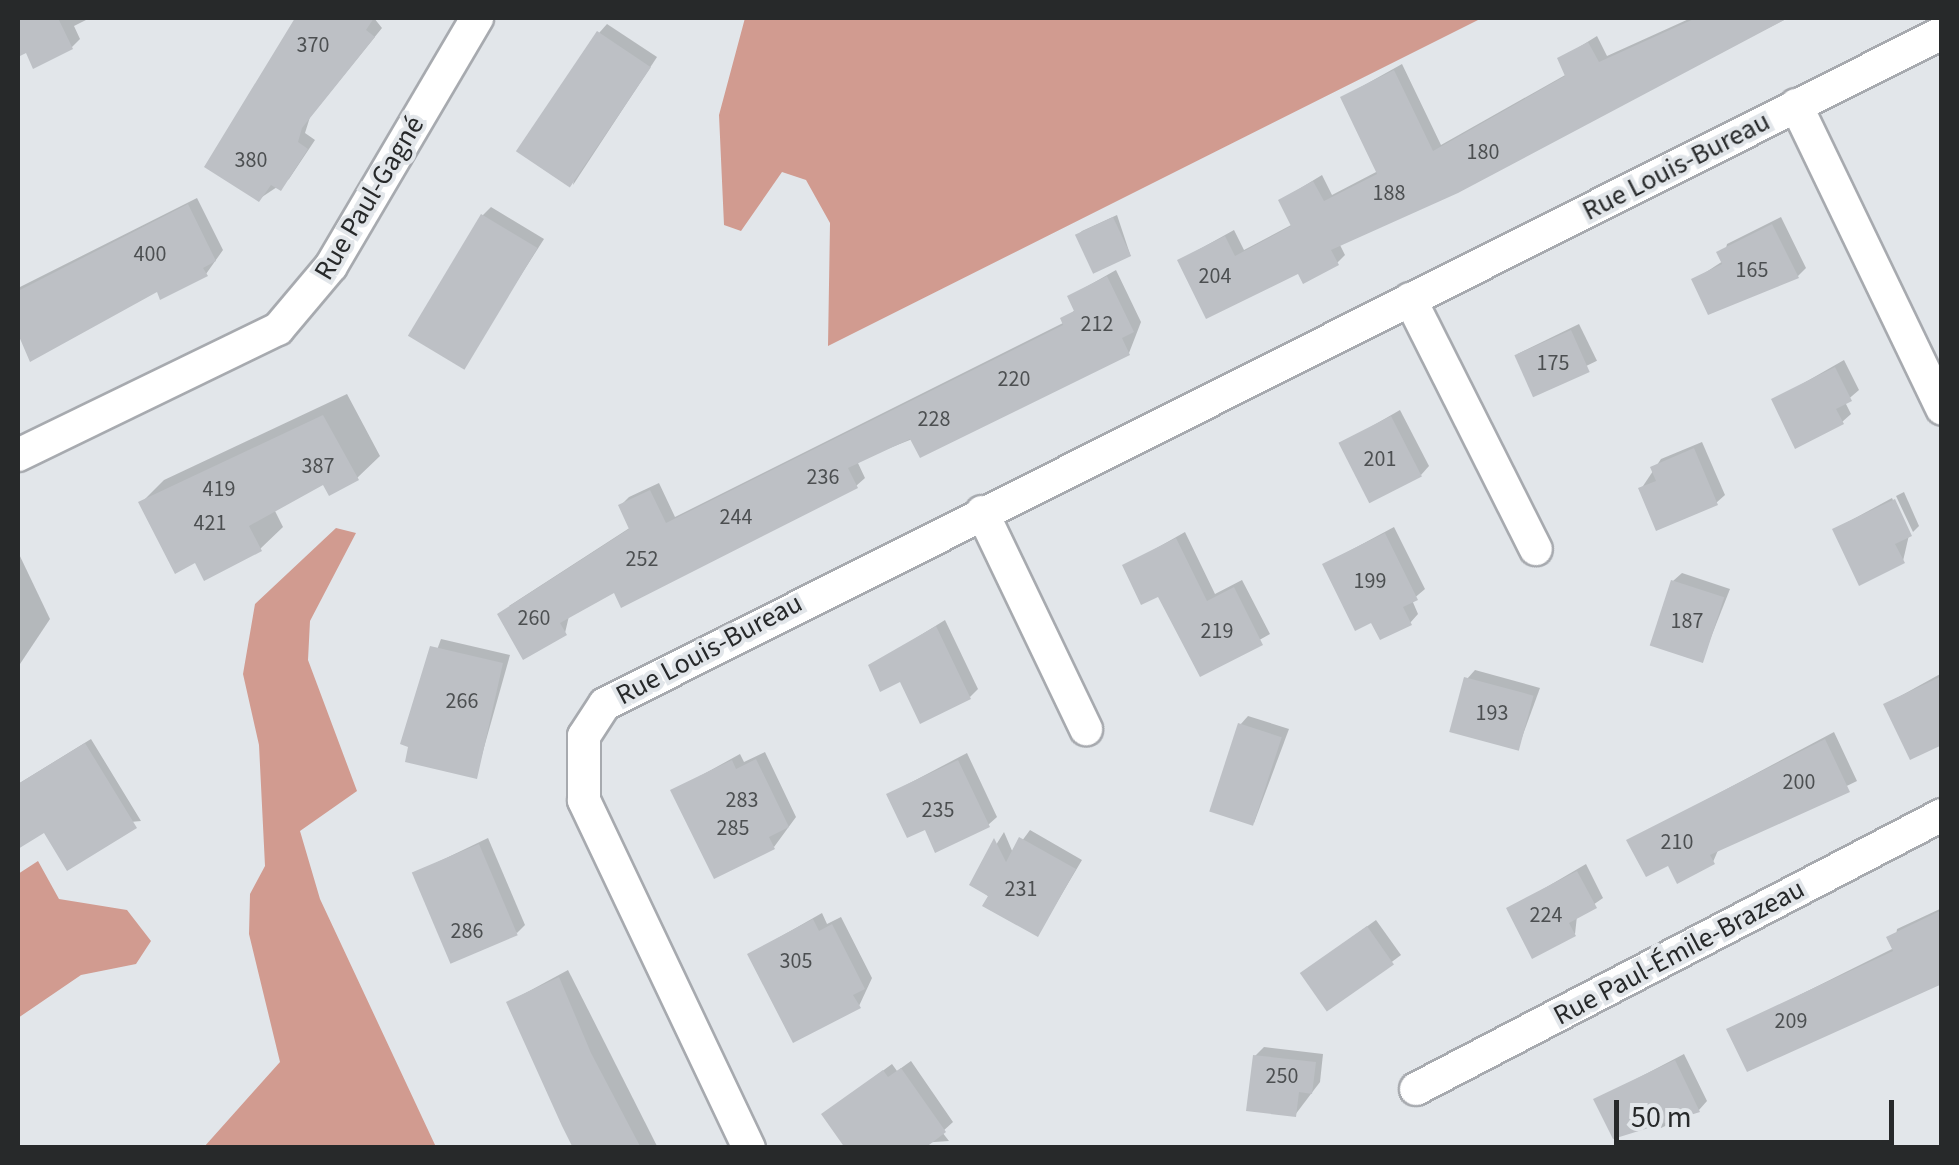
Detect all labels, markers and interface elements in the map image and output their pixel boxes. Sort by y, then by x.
house number: 370 [297,33,329,59]
street label: Rue Louis-Bureau [1577,104,1775,228]
street label: Rue Paul-Gagné [307,110,431,286]
house number: 180 [1467,140,1499,166]
house number: 380 [235,148,267,174]
house number: 188 [1373,181,1405,207]
house number: 400 [134,242,166,268]
house number: 165 [1736,258,1768,284]
house number: 204 [1199,264,1231,290]
house number: 212 [1081,312,1113,338]
house number: 175 [1537,351,1569,377]
house number: 220 [998,367,1030,393]
house number: 228 [918,407,950,433]
house number: 201 [1364,447,1396,473]
house number: 387 [302,454,334,480]
house number: 236 [807,465,839,491]
house number: 419 [203,477,235,503]
house number: 244 [720,505,752,531]
house number: 421 [194,511,226,537]
house number: 252 [626,547,658,573]
house number: 199 [1354,569,1386,595]
street label: Rue Louis-Bureau [610,586,808,712]
house number: 260 [518,606,550,632]
house number: 187 [1671,609,1703,635]
house number: 219 [1201,619,1233,645]
house number: 266 [446,689,478,715]
house number: 193 [1476,701,1508,727]
house number: 200 [1783,770,1815,796]
house number: 283 [726,788,758,814]
house number: 235 [922,798,954,824]
house number: 285 [717,816,749,842]
house number: 210 [1661,830,1693,856]
street label: Rue Paul-Émile-Brazeau [1548,872,1810,1032]
house number: 231 [1005,877,1037,903]
house number: 224 [1530,903,1562,929]
house number: 286 [451,919,483,945]
house number: 305 [780,949,812,975]
house number: 209 [1775,1009,1807,1035]
house number: 250 [1266,1064,1298,1090]
scale bar [1619,1080,1899,1142]
text: 50 m [1631,1096,1692,1139]

